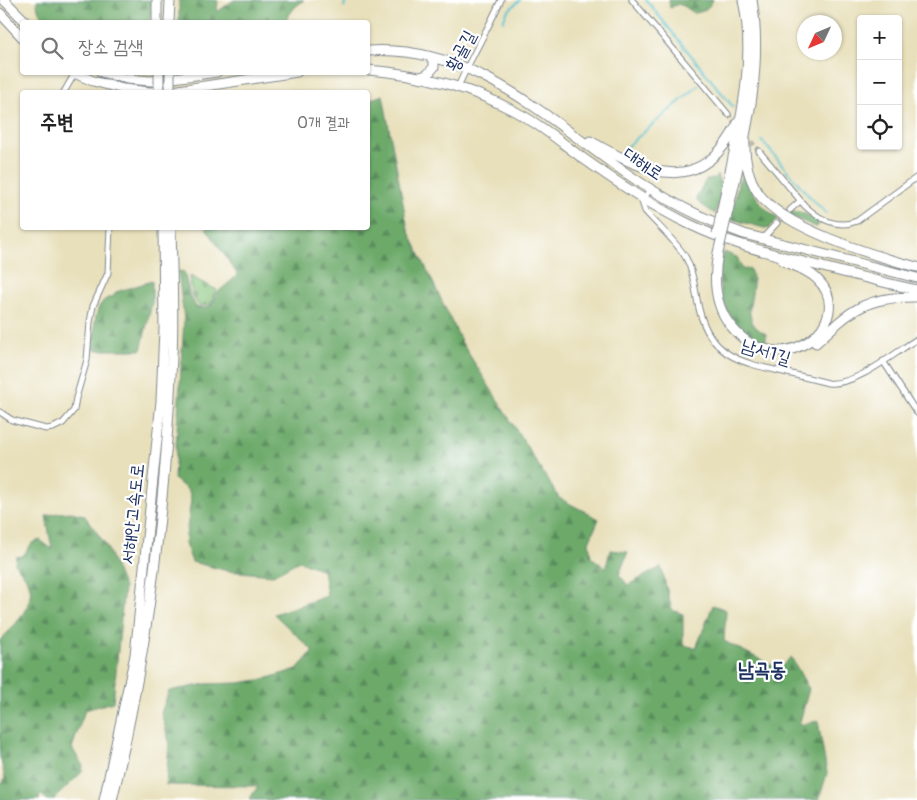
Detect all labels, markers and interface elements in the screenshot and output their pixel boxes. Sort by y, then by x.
north arrow [797,15,842,60]
map controls [857,15,902,150]
button: + [857,15,902,60]
search box [20,20,370,75]
street label: 황골길 [441,26,482,76]
icon: search [38,34,66,62]
text: 장소 검색 [78,35,143,59]
button: − [857,60,902,105]
button: locate [857,105,902,150]
text: 주변 [40,109,74,136]
text: 0개 결과 [297,113,350,133]
street label: 대해로 [619,142,667,186]
street label: 남서1길 [738,334,794,371]
street label: 서해안고속도로 [116,462,150,566]
district label: 남곡동 [738,657,786,682]

